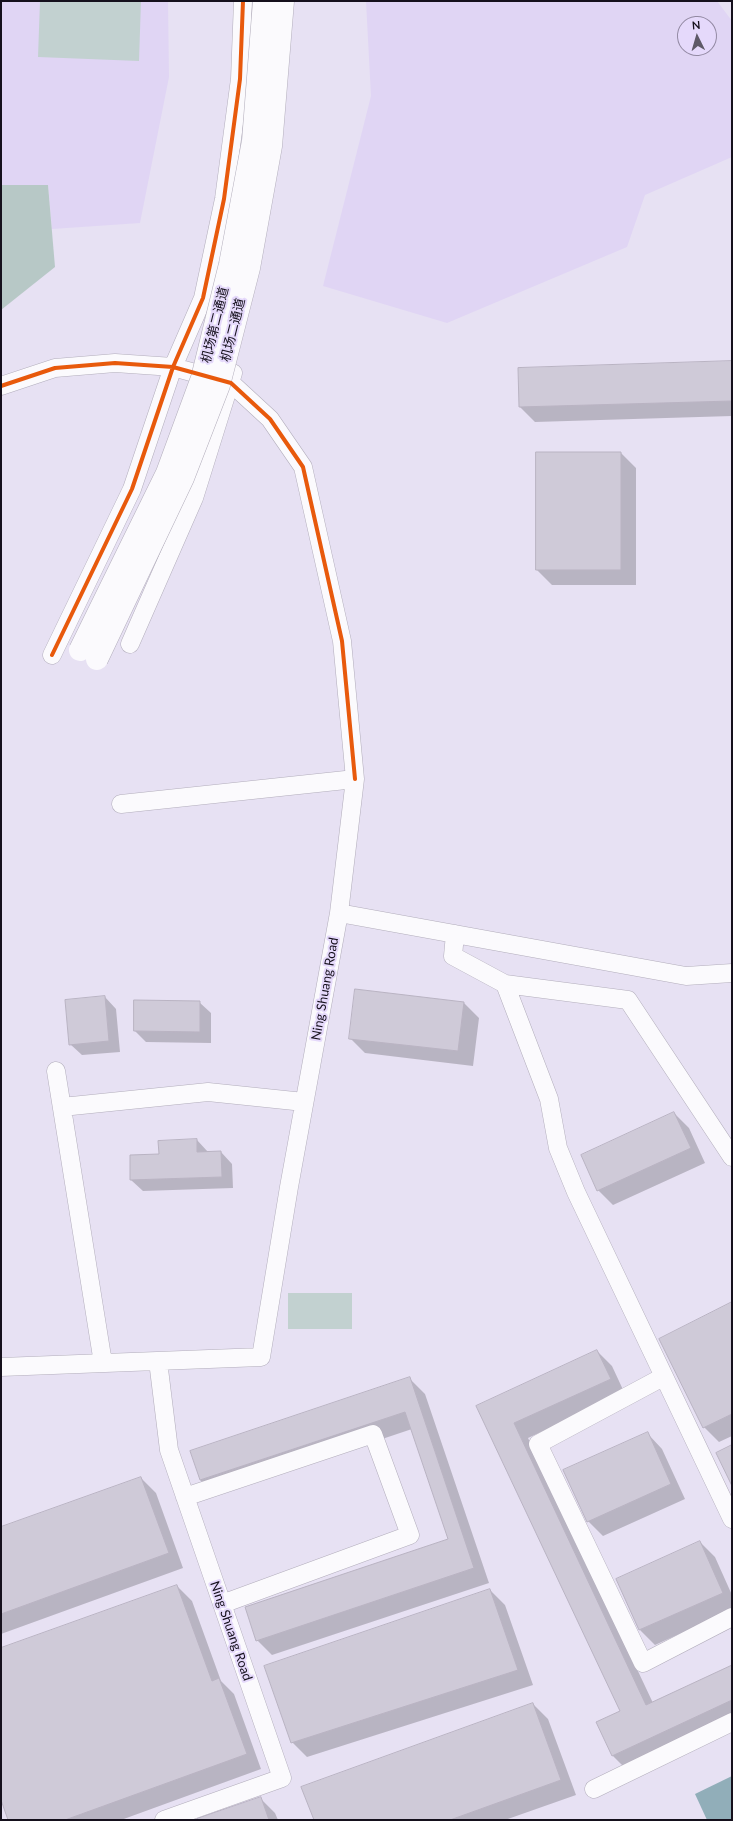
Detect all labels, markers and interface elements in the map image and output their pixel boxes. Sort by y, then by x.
north arrow [677,16,717,56]
text: N [691,18,701,31]
street label: 机场第二通道 [198,285,232,365]
street label: 机场二通道 [218,297,248,363]
street label: Ning Shuang Road [308,936,342,1042]
street label: Ning Shuang Road [207,1579,255,1683]

